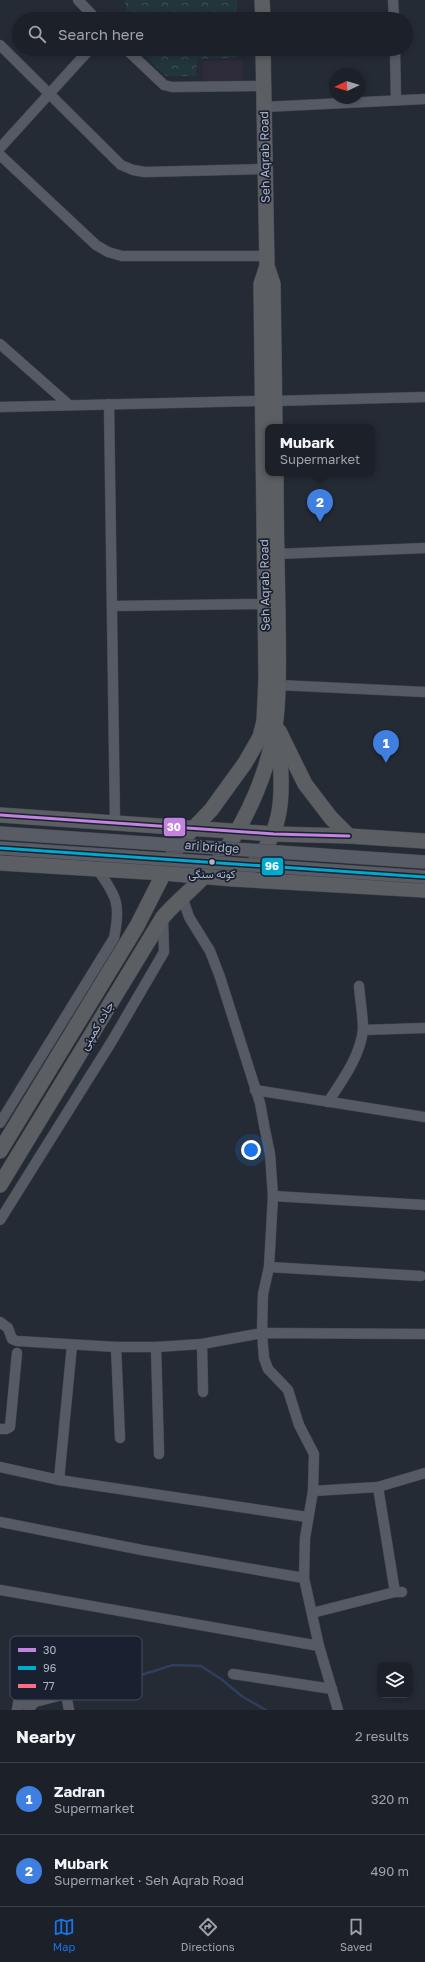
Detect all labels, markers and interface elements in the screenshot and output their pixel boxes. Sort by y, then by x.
search box [12,12,413,56]
icon: search [26,23,48,45]
text: Search here [58,25,144,43]
north arrow [329,68,365,104]
street label: Seh Aqrab Road [256,111,273,203]
popup [265,424,375,476]
text: Mubark [280,433,334,451]
text: Supermarket [280,451,360,467]
pin: 2 [307,489,333,522]
street label: Seh Aqrab Road [256,539,273,631]
pin: 1 [373,730,399,763]
line badge: 30 [163,817,186,837]
text: 30 [167,820,181,833]
street label: ari bridge [184,837,240,856]
marker: کوته سنگی [207,857,217,867]
line badge: 96 [261,857,284,876]
text: 96 [265,859,279,872]
place label: کوته سنگی [188,867,236,881]
street label: جاده کمپنی [76,999,118,1053]
your location [241,1140,261,1160]
legend [10,1636,142,1700]
text: 30 [43,1643,56,1656]
text: 96 [43,1661,57,1674]
map controls [377,1662,413,1698]
button: layers [377,1662,413,1698]
text: 77 [43,1679,55,1692]
text: Nearby [16,1726,76,1747]
text: 2 results [355,1728,409,1744]
text: Zadran [54,1782,105,1800]
text: 1 [26,1791,32,1807]
text: 320 m [371,1791,409,1807]
text: Supermarket [54,1800,135,1816]
text: Mubark [54,1854,109,1872]
text: 2 [25,1863,33,1879]
text: 490 m [370,1863,409,1879]
text: Supermarket · Seh Aqrab Road [54,1872,244,1888]
tab: Map [53,1916,75,1953]
tab: Directions [181,1916,235,1953]
tab: Saved [340,1916,372,1953]

